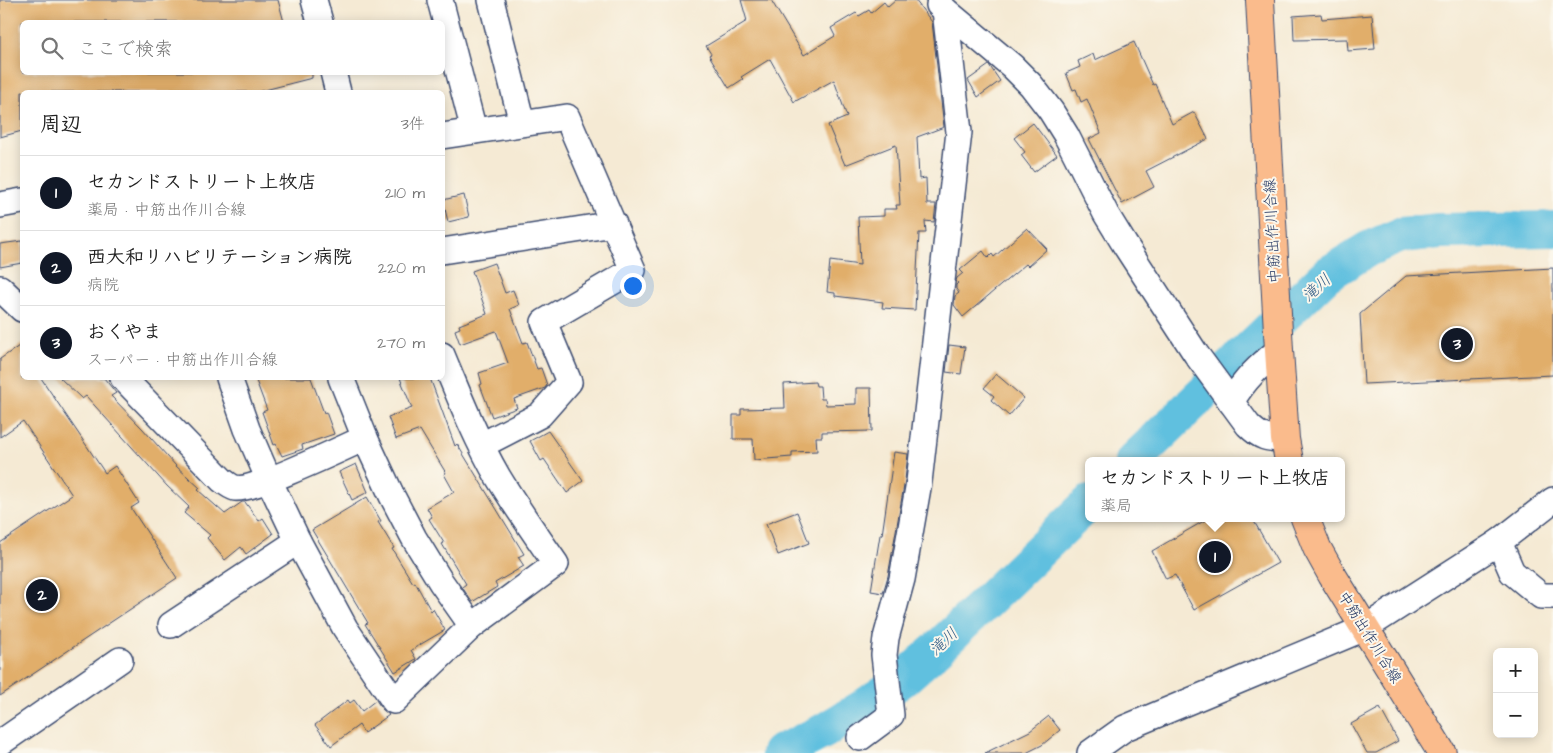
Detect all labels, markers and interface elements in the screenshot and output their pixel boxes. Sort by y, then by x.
search box [20,20,445,75]
icon: search [38,34,66,62]
text: ここで検索 [78,36,173,63]
text: 周辺 [40,110,82,139]
text: 3件 [401,113,425,135]
text: セカンドストリート上牧店 [87,169,317,196]
street label: 中筋出作川合線 [1259,178,1286,284]
text: 1 [55,182,57,204]
text: 210 m [385,182,425,204]
text: 薬局 · 中筋出作川合線 [87,199,246,221]
text: 西大和リハビリテーション病院 [87,244,352,271]
text: 2 [51,257,61,279]
text: 220 m [378,257,425,279]
water label: 滝川 [1297,269,1336,307]
your location [620,273,646,299]
text: 病院 [87,274,119,296]
text: おくやま [87,319,162,346]
pin: 3 [1441,325,1473,363]
text: 3 [52,332,60,354]
text: 270 m [377,332,425,354]
text: スーパー · 中筋出作川合線 [87,349,277,371]
popup [1085,457,1345,522]
text: セカンドストリート上牧店 [1100,465,1330,492]
text: 薬局 [1100,495,1132,517]
pin: 1 [1199,538,1231,576]
pin: 2 [26,576,58,614]
street label: 中筋出作川合線 [1333,587,1406,687]
water label: 滝川 [924,623,963,661]
map controls [1493,648,1538,738]
button: + [1493,648,1538,693]
button: − [1493,693,1538,738]

